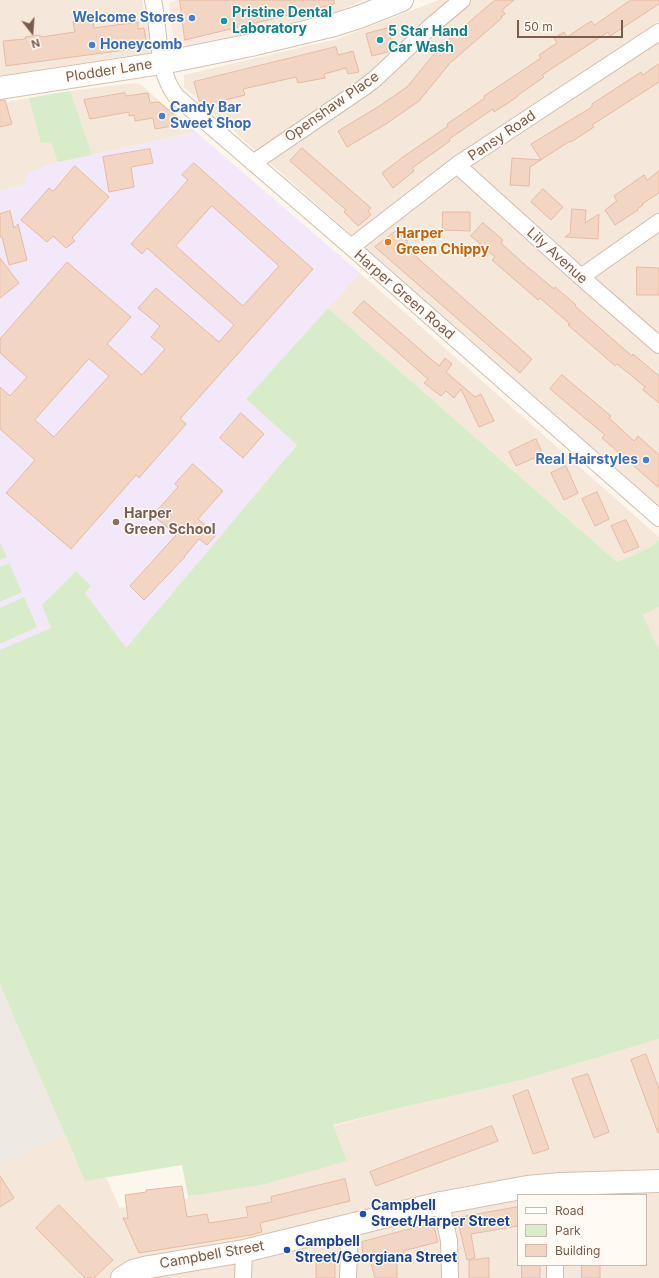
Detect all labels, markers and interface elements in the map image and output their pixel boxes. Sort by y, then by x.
place label: Pristine Dental Laboratory [232,5,332,38]
place label: Welcome Stores [72,10,184,26]
north arrow [12,12,52,52]
scale bar [519,12,625,38]
marker: Welcome Stores [187,13,197,23]
marker: Pristine Dental Laboratory [219,16,229,26]
text: 50 m [524,19,553,34]
place label: 5 Star Hand Car Wash [388,24,468,56]
marker: 5 Star Hand Car Wash [375,35,385,45]
text: N [29,36,42,51]
place label: Honeycomb [100,37,182,53]
marker: Honeycomb [87,40,97,50]
street label: Plodder Lane [64,56,154,86]
street label: Openshaw Place [282,68,382,146]
place label: Candy Bar Sweet Shop [170,100,251,132]
street label: Pansy Road [465,107,539,165]
marker: Candy Bar Sweet Shop [157,111,167,121]
street label: Lily Avenue [523,224,591,288]
place label: Harper Green Chippy [396,226,489,258]
marker: Harper Green Chippy [383,237,393,247]
street label: Harper Green Road [350,247,458,343]
place label: Real Hairstyles [535,452,638,468]
marker: Real Hairstyles [641,455,651,465]
place label: Harper Green School [124,506,216,538]
marker: Harper Green School [111,517,121,527]
legend [517,1194,647,1266]
place label: Campbell Street/Harper Street [371,1198,510,1230]
text: Road [555,1203,584,1218]
marker: Campbell Street/Harper Street [358,1209,368,1219]
text: Park [555,1223,581,1238]
place label: Campbell Street/Georgiana Street [295,1234,457,1266]
street label: Campbell Street [158,1238,266,1272]
text: Building [555,1243,600,1258]
marker: Campbell Street/Georgiana Street [282,1245,292,1255]

